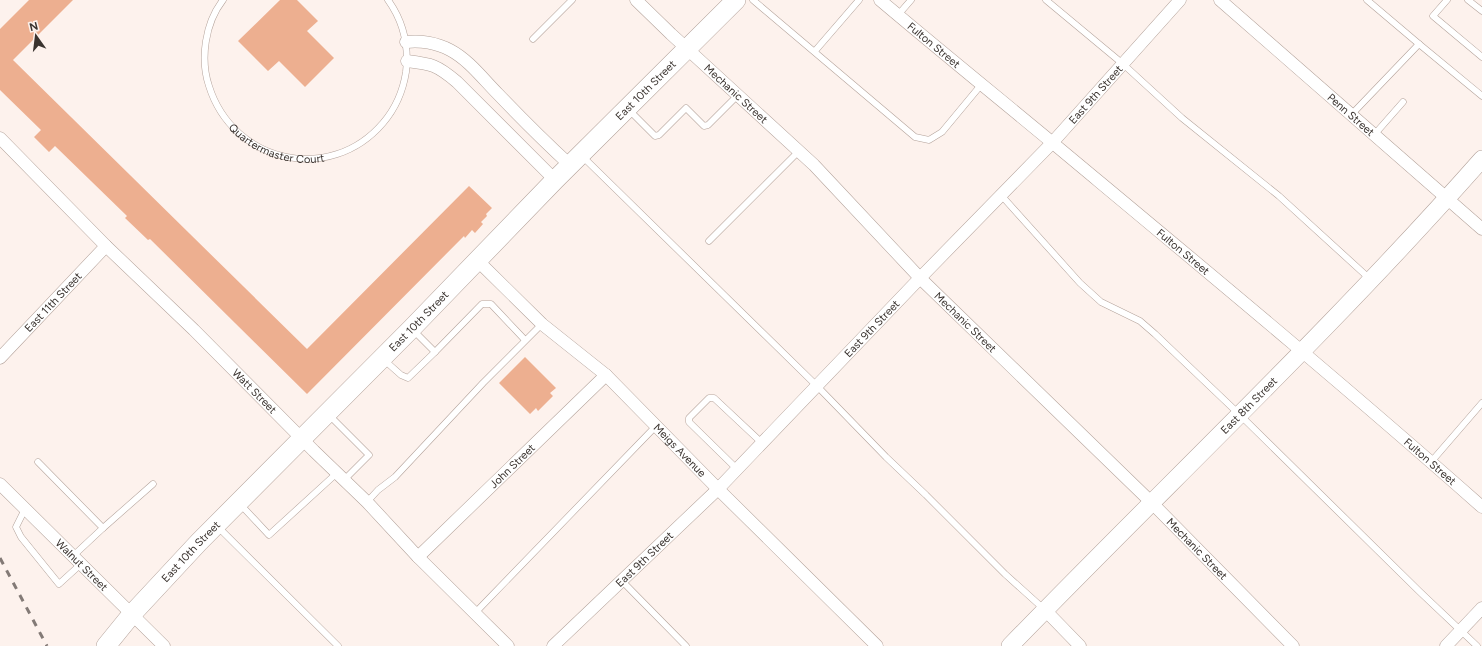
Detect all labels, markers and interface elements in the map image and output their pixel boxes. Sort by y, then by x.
north arrow [16,16,56,56]
text: N [28,19,39,34]
street label: Fulton Street [905,19,963,71]
street label: East 10th Street [613,57,678,123]
street label: Mechanic Street [702,61,770,126]
street label: East 9th Street [1066,62,1125,126]
street label: Penn Street [1325,90,1377,139]
street label: Quartermaster Court [226,121,325,165]
street label: Fulton Street [1154,226,1212,277]
street label: East 11th Street [22,270,84,335]
street label: East 10th Street [386,288,451,354]
street label: Mechanic Street [932,289,999,355]
street label: East 9th Street [841,297,902,360]
street label: Watt Street [230,366,279,416]
street label: East 8th Street [1218,374,1280,436]
street label: Meigs Avenue [651,421,709,479]
street label: Fulton Street [1401,435,1459,488]
street label: John Street [487,441,537,491]
street label: Mechanic Street [1164,515,1230,582]
street label: East 10th Street [159,518,223,585]
street label: East 9th Street [613,529,676,589]
street label: Walnut Street [53,536,111,593]

